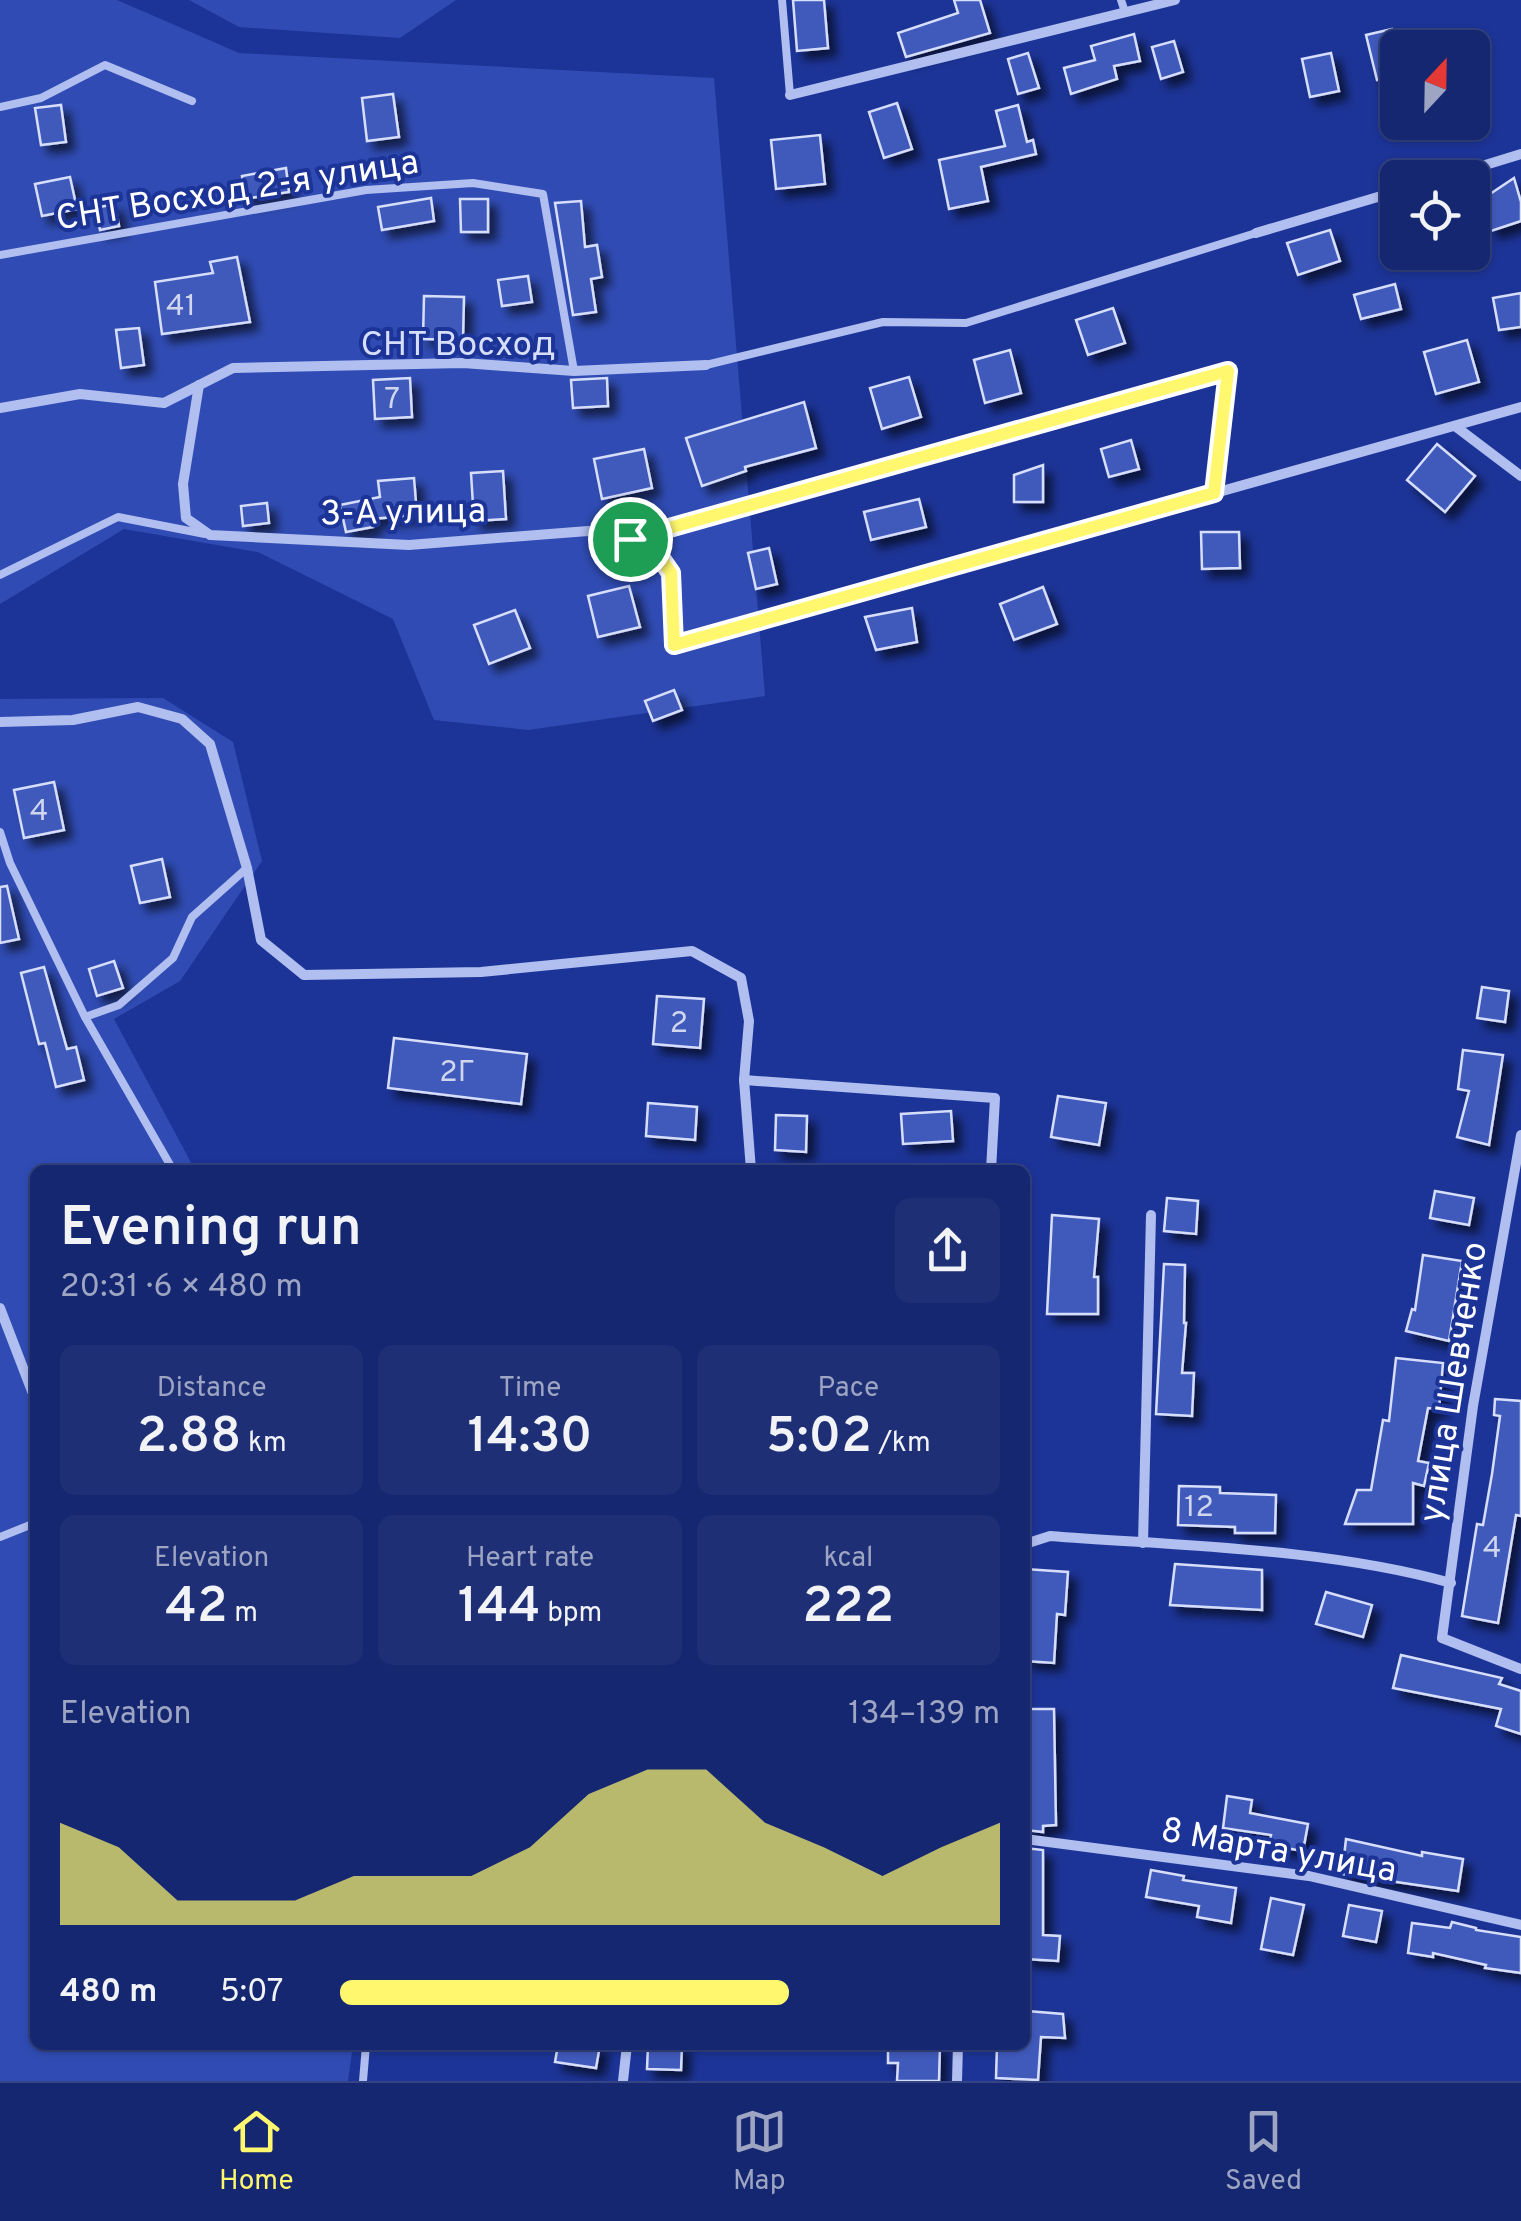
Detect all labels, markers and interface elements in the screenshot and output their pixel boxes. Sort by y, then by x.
north arrow [1380,30,1490,140]
map controls [1380,30,1490,270]
street label: СНТ Восход 2-я улица [53,142,422,242]
button: locate [1380,160,1490,270]
house number: 41 [166,289,196,326]
park label: СНТ Восход [361,324,555,368]
house number: 7 [384,382,400,419]
street label: 3-А улица [320,491,486,537]
pin [588,497,673,582]
icon: arrive [603,512,658,567]
house number: 4 [30,794,48,831]
house number: 2 [670,1006,688,1043]
house number: 2Г [439,1055,475,1092]
text: Evening run [60,1195,362,1265]
button: share [895,1198,1000,1303]
street label: улица Шевченко [1411,1239,1499,1526]
text: 20:31 · 6 × 480 m [60,1268,303,1308]
text: Distance [157,1371,267,1407]
text: Time [499,1371,561,1407]
text: Pace [818,1371,879,1407]
text: 2.88 [137,1407,241,1470]
text: 14:30 [468,1407,592,1470]
text: 5:02 [766,1407,872,1470]
text: km [241,1426,287,1462]
text: /km [872,1426,931,1462]
house number: 12 [1184,1490,1214,1527]
house number: 4 [1483,1531,1501,1568]
text: Elevation [154,1541,269,1577]
text: Heart rate [466,1541,594,1577]
text: kcal [823,1541,873,1577]
text: 42 [165,1577,228,1640]
text: 144 [458,1577,541,1640]
text: 222 [802,1577,894,1640]
text: m [228,1596,258,1632]
text: bpm [541,1596,602,1632]
text: Elevation [60,1695,192,1735]
text: 134–139 m [848,1695,1000,1735]
street label: 8 Марта улица [1157,1810,1400,1894]
text: 480 m [60,1973,157,2013]
text: 5:07 [220,1973,283,2013]
tab: Home [219,2104,293,2200]
tab: Map [732,2104,787,2200]
tab: Saved [1225,2104,1302,2200]

